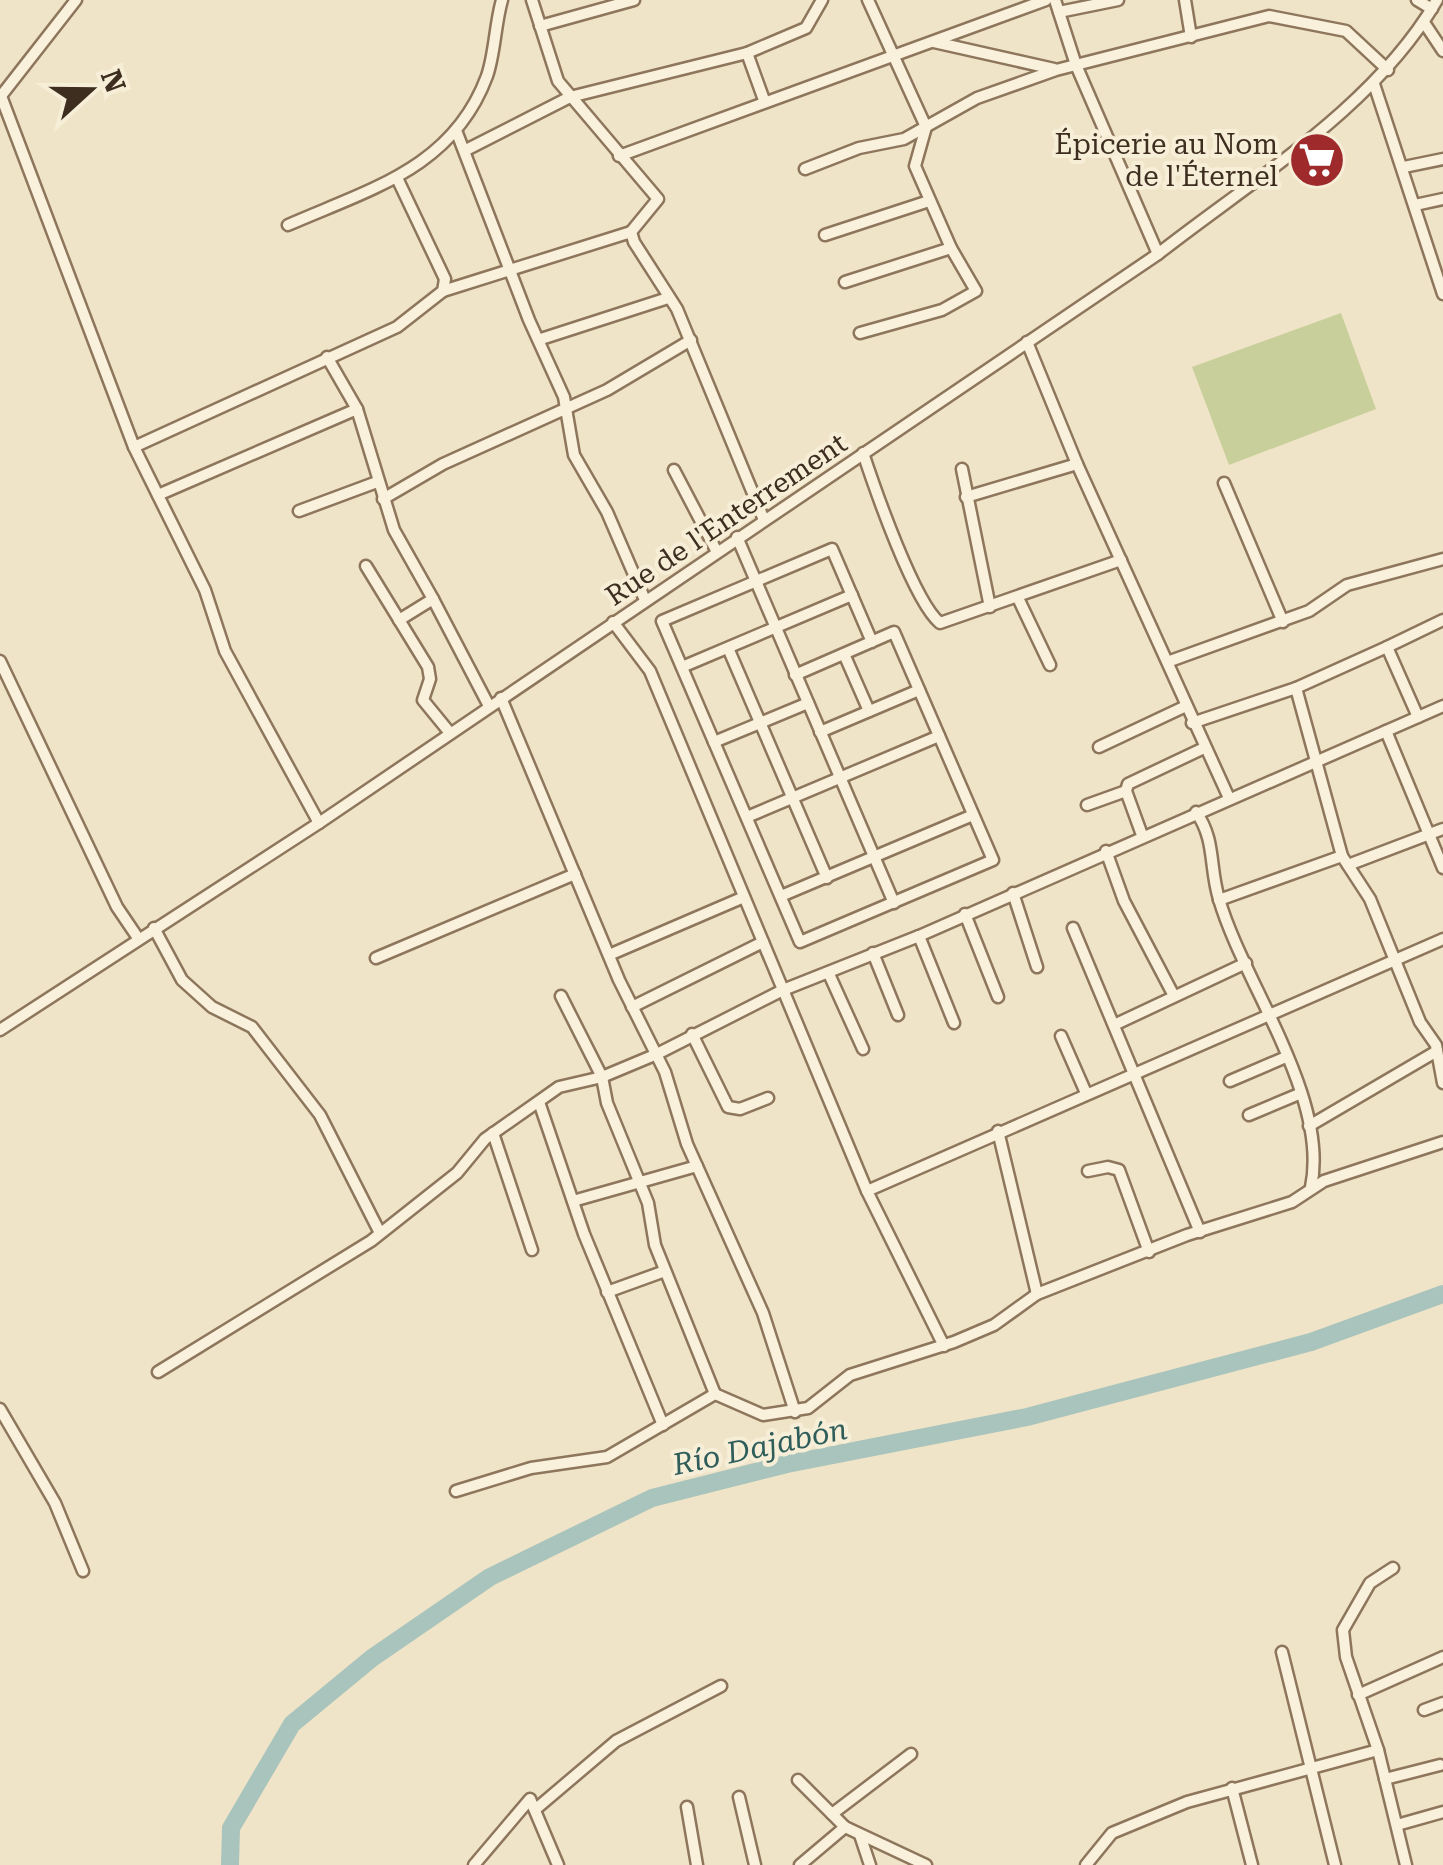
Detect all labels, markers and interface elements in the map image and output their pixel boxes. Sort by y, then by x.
north arrow [40,40,140,140]
text: N [94,65,132,97]
place label: Épicerie au Nom de l'Éternel [1054,127,1278,193]
supermarket icon: Épicerie au Nom de l'Éternel [1287,130,1347,190]
street label: Rue de l'Enterrement [599,426,853,612]
water label: Río Dajabón [668,1411,850,1482]

